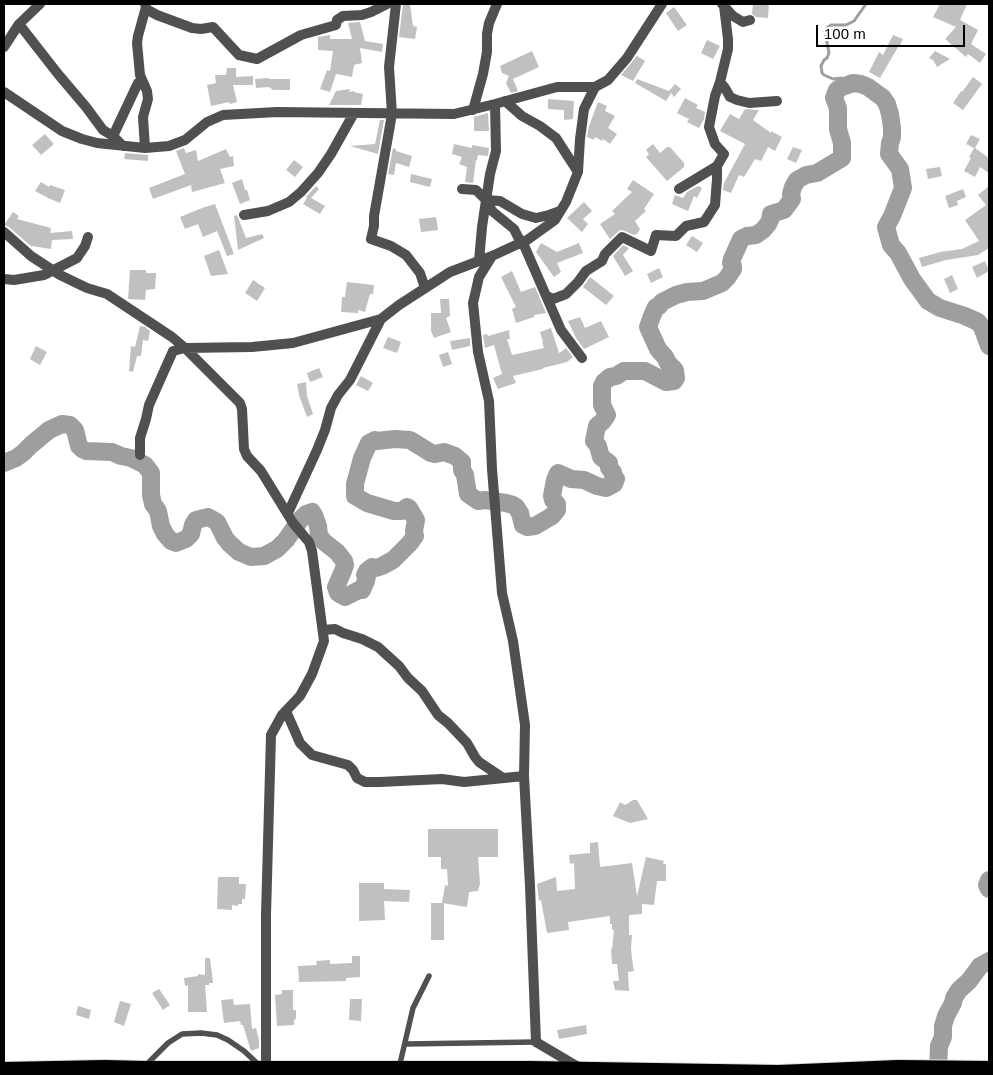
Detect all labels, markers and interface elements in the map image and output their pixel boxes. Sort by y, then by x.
scale bar [818,15,967,47]
text: 100 m [824,25,866,42]

